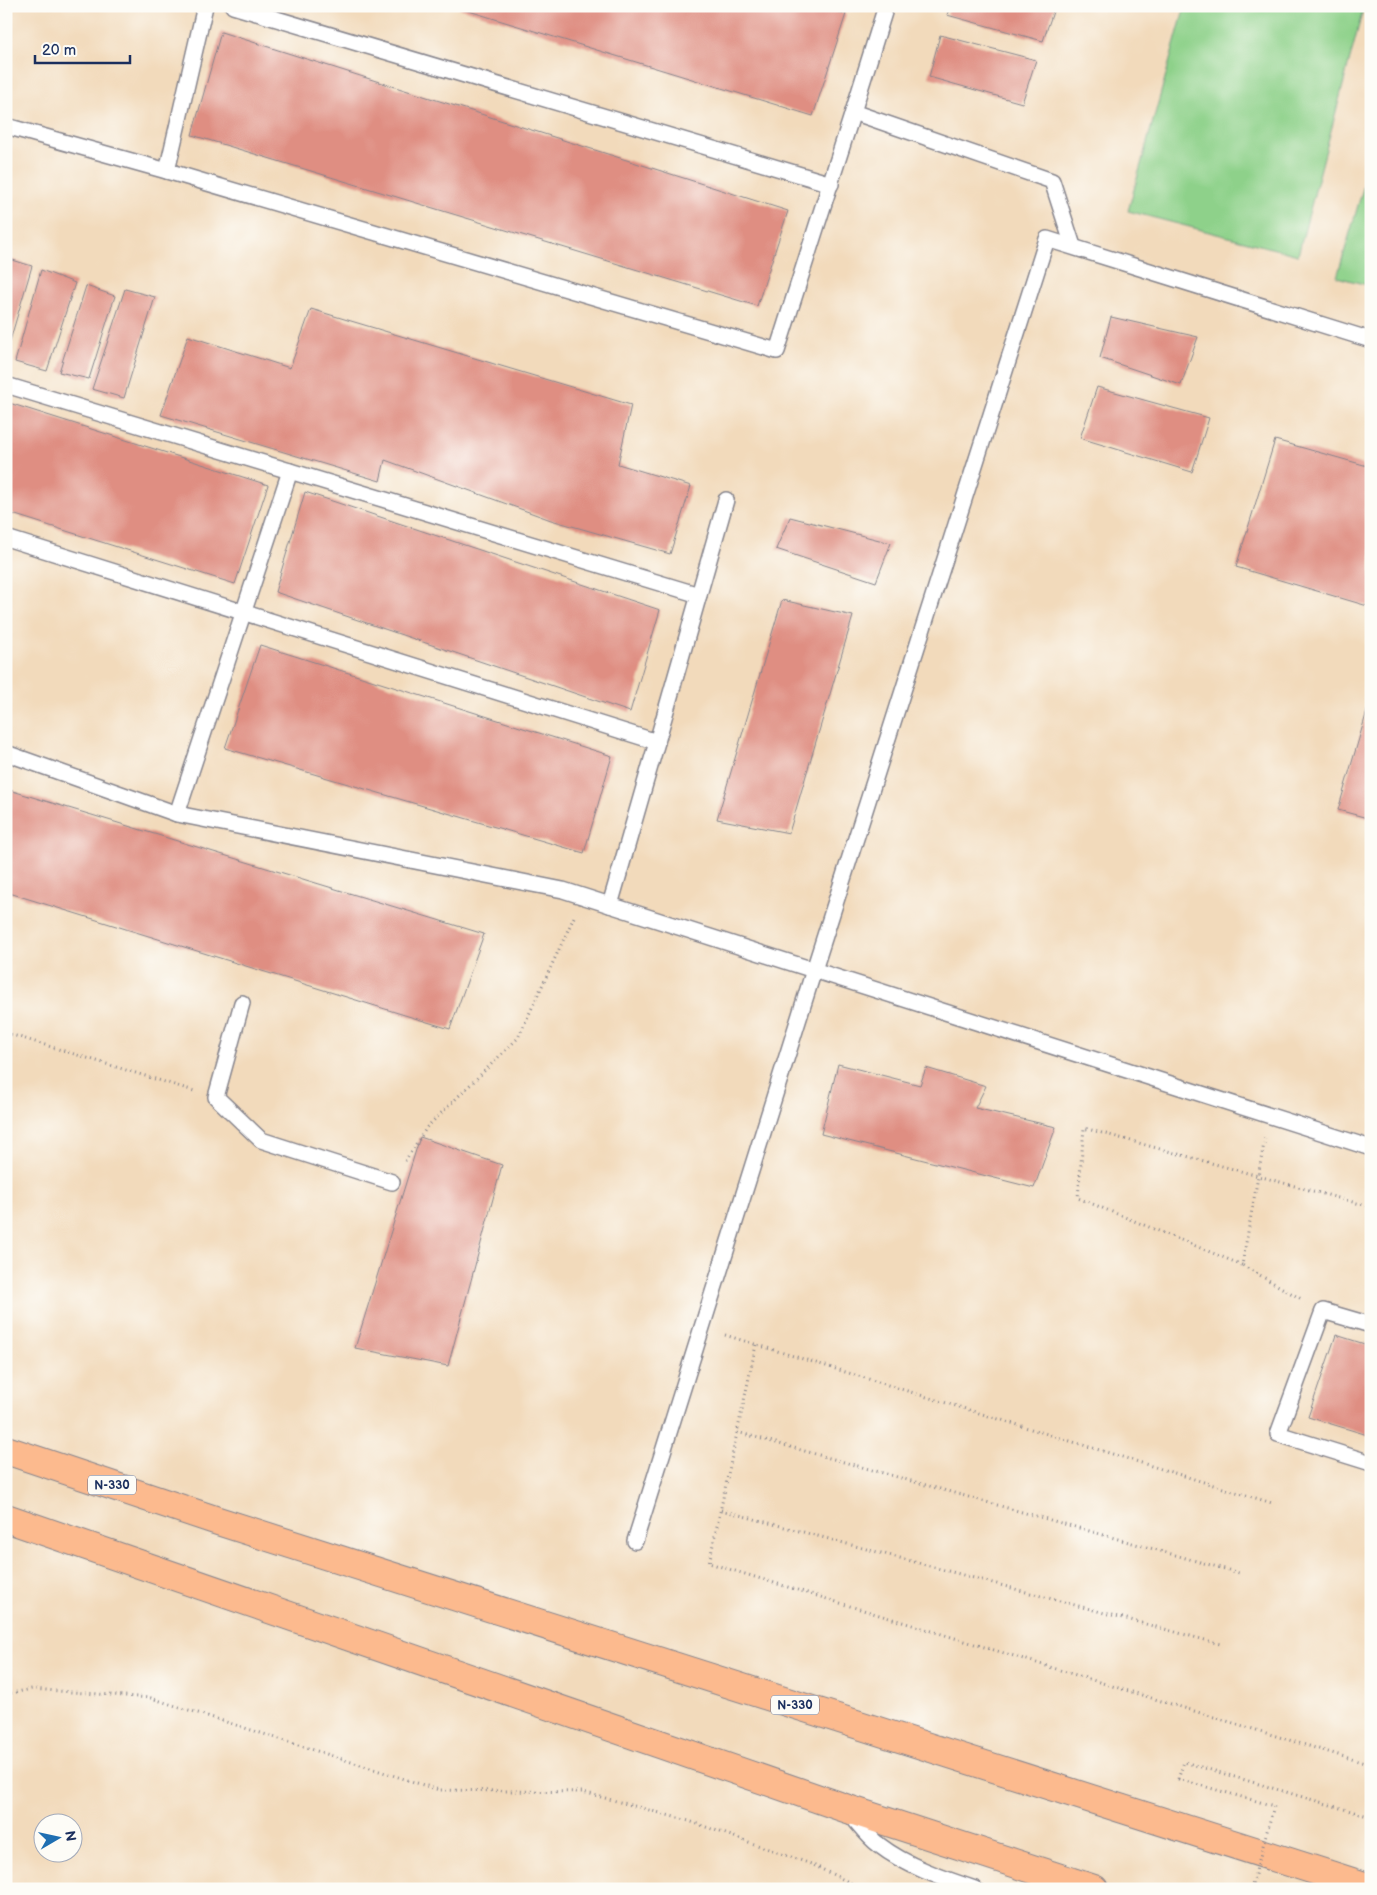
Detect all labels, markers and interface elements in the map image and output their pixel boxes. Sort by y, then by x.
scale bar [35,32,130,64]
text: 20 m [42,41,76,60]
road number: N-330 [88,1476,136,1494]
road number: N-330 [771,1696,819,1714]
north arrow [32,1812,82,1862]
text: N [61,1830,80,1843]

